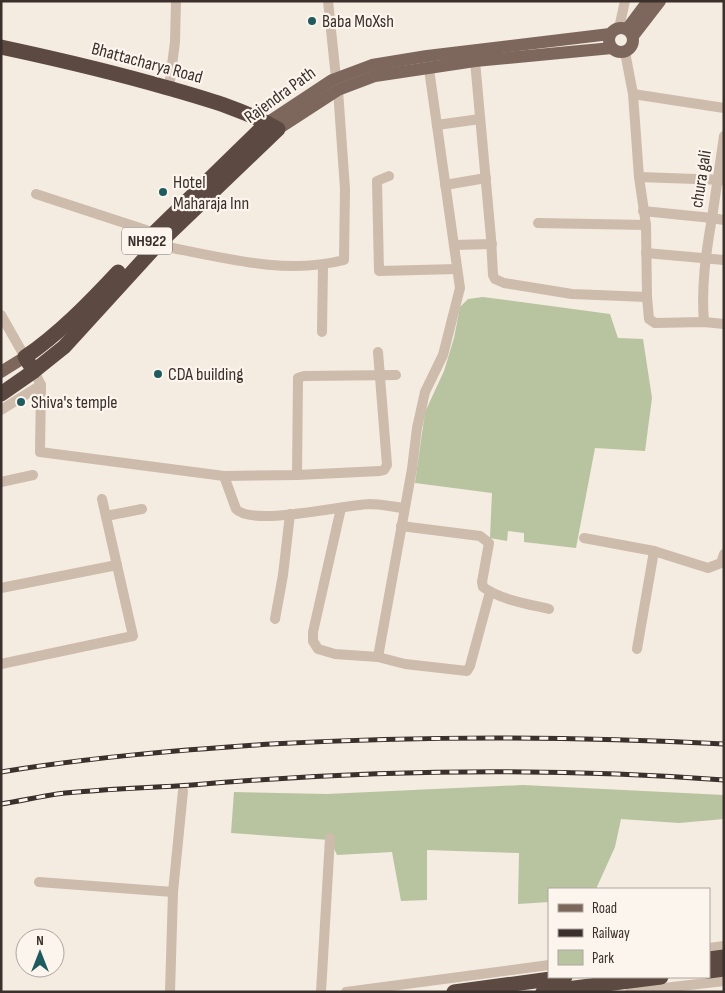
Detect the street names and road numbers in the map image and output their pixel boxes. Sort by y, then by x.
street label: Bhattacharya Road [89,38,205,88]
street label: Rajendra Path [240,62,320,128]
street label: chura gali [686,149,716,209]
road number: NH922 [122,228,172,255]

